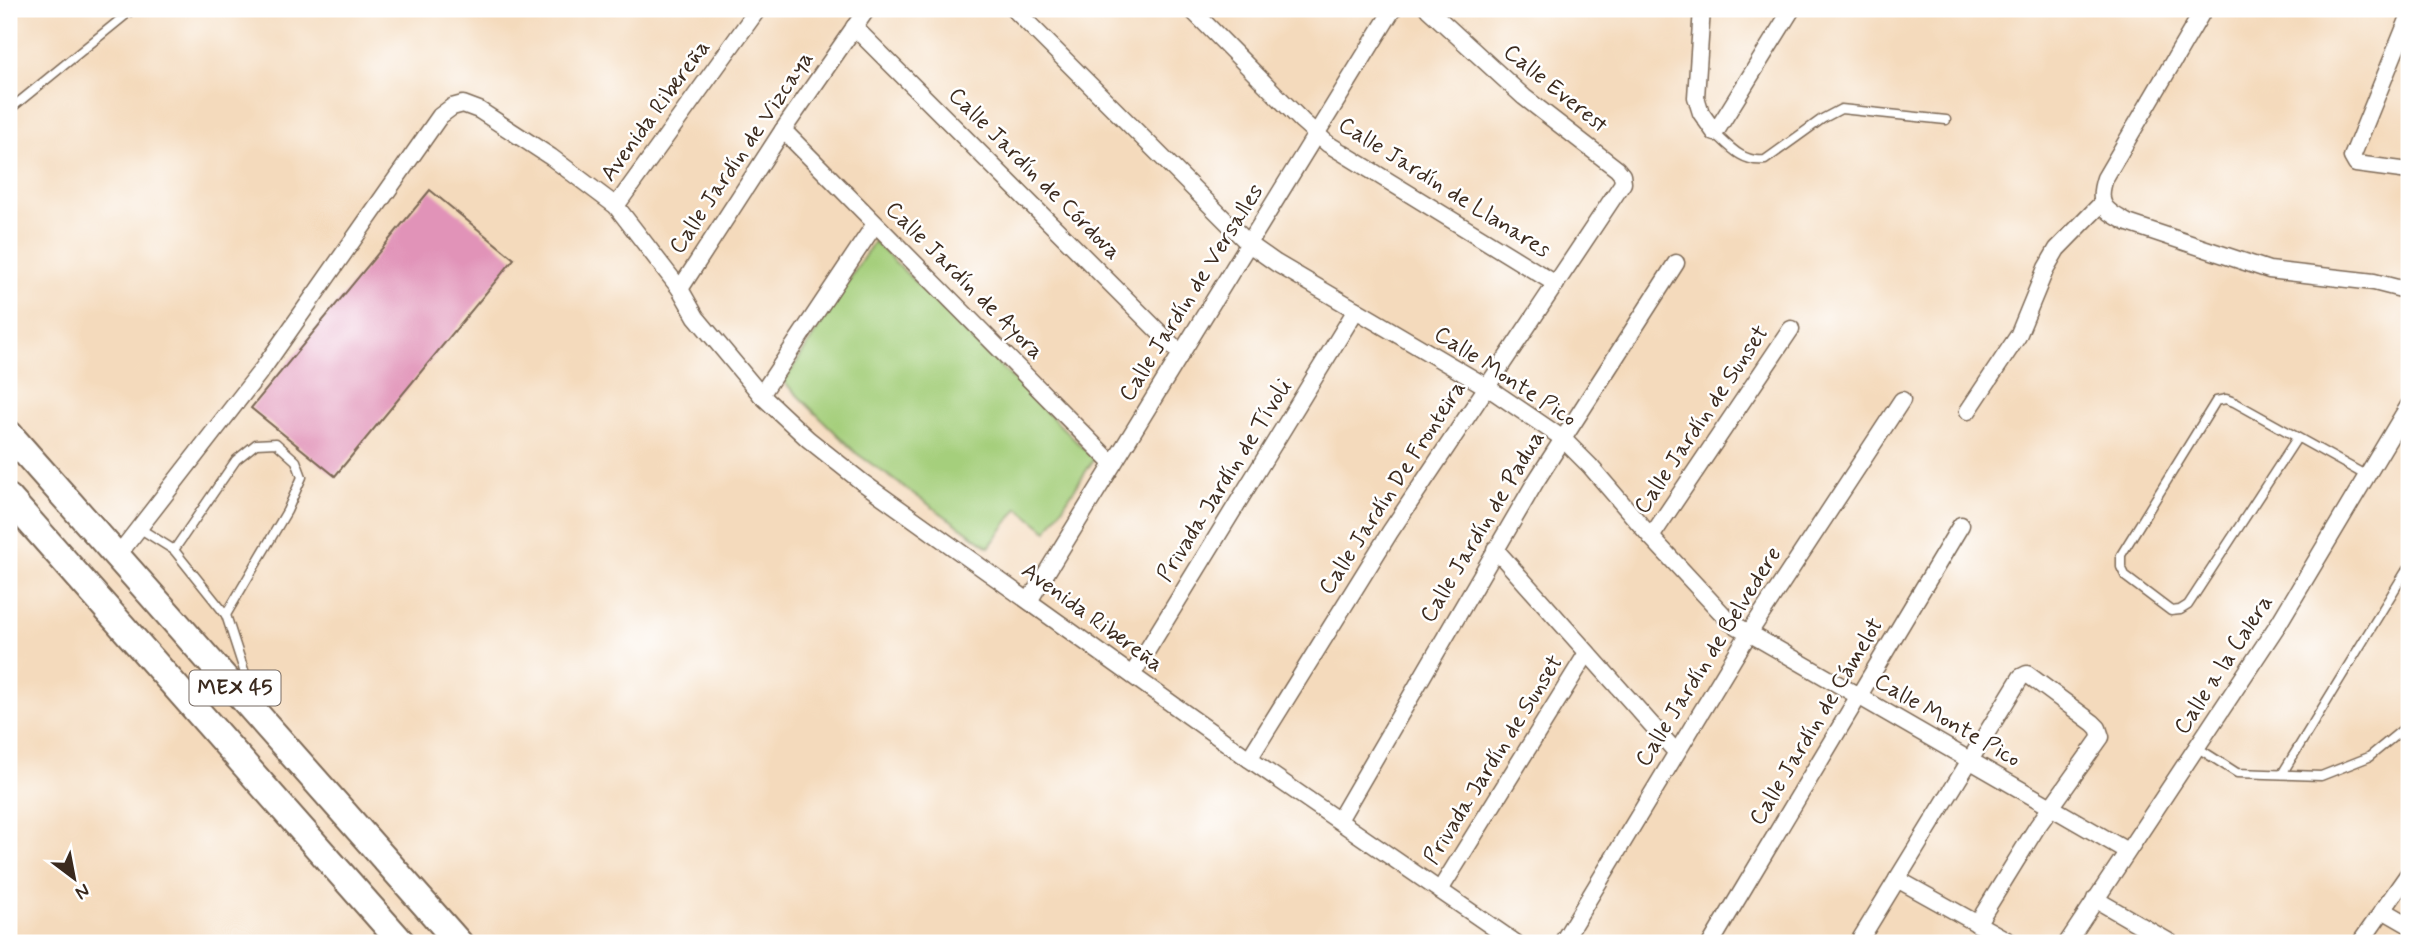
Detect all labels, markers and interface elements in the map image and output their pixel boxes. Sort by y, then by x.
street label: Avenida Ribereña [594,34,718,188]
street label: Calle Everest [1497,38,1614,140]
street label: Calle Jardín de Vizcaya [663,46,821,260]
street label: Calle Jardín de Córdova [941,81,1127,267]
street label: Calle Jardín de Llanares [1332,110,1556,266]
street label: Calle Jardín de Versalles [1113,179,1271,407]
street label: Calle Jardín de Ayora [878,195,1050,367]
street label: Calle Monte Pico [1428,320,1582,434]
street label: Calle Jardín de Sunset [1628,320,1776,520]
street label: Privada Jardín de Tívoli [1151,374,1299,588]
street label: Calle Jardín De Fronteira [1312,375,1474,601]
street label: Calle Jardín de Padua [1414,425,1552,629]
street label: Calle Jardín de Belvedere [1629,541,1789,773]
street label: Avenida Ribereña [1015,556,1169,680]
street label: Calle a la Calera [2168,589,2280,741]
street label: Calle Jardín de Cámelot [1743,613,1891,831]
street label: Privada Jardín de Sunset [1417,649,1571,870]
street label: Calle Monte Pico [1868,667,2026,775]
road number: MEX 45 [190,670,280,706]
north arrow [38,844,108,914]
text: N [70,877,94,905]

